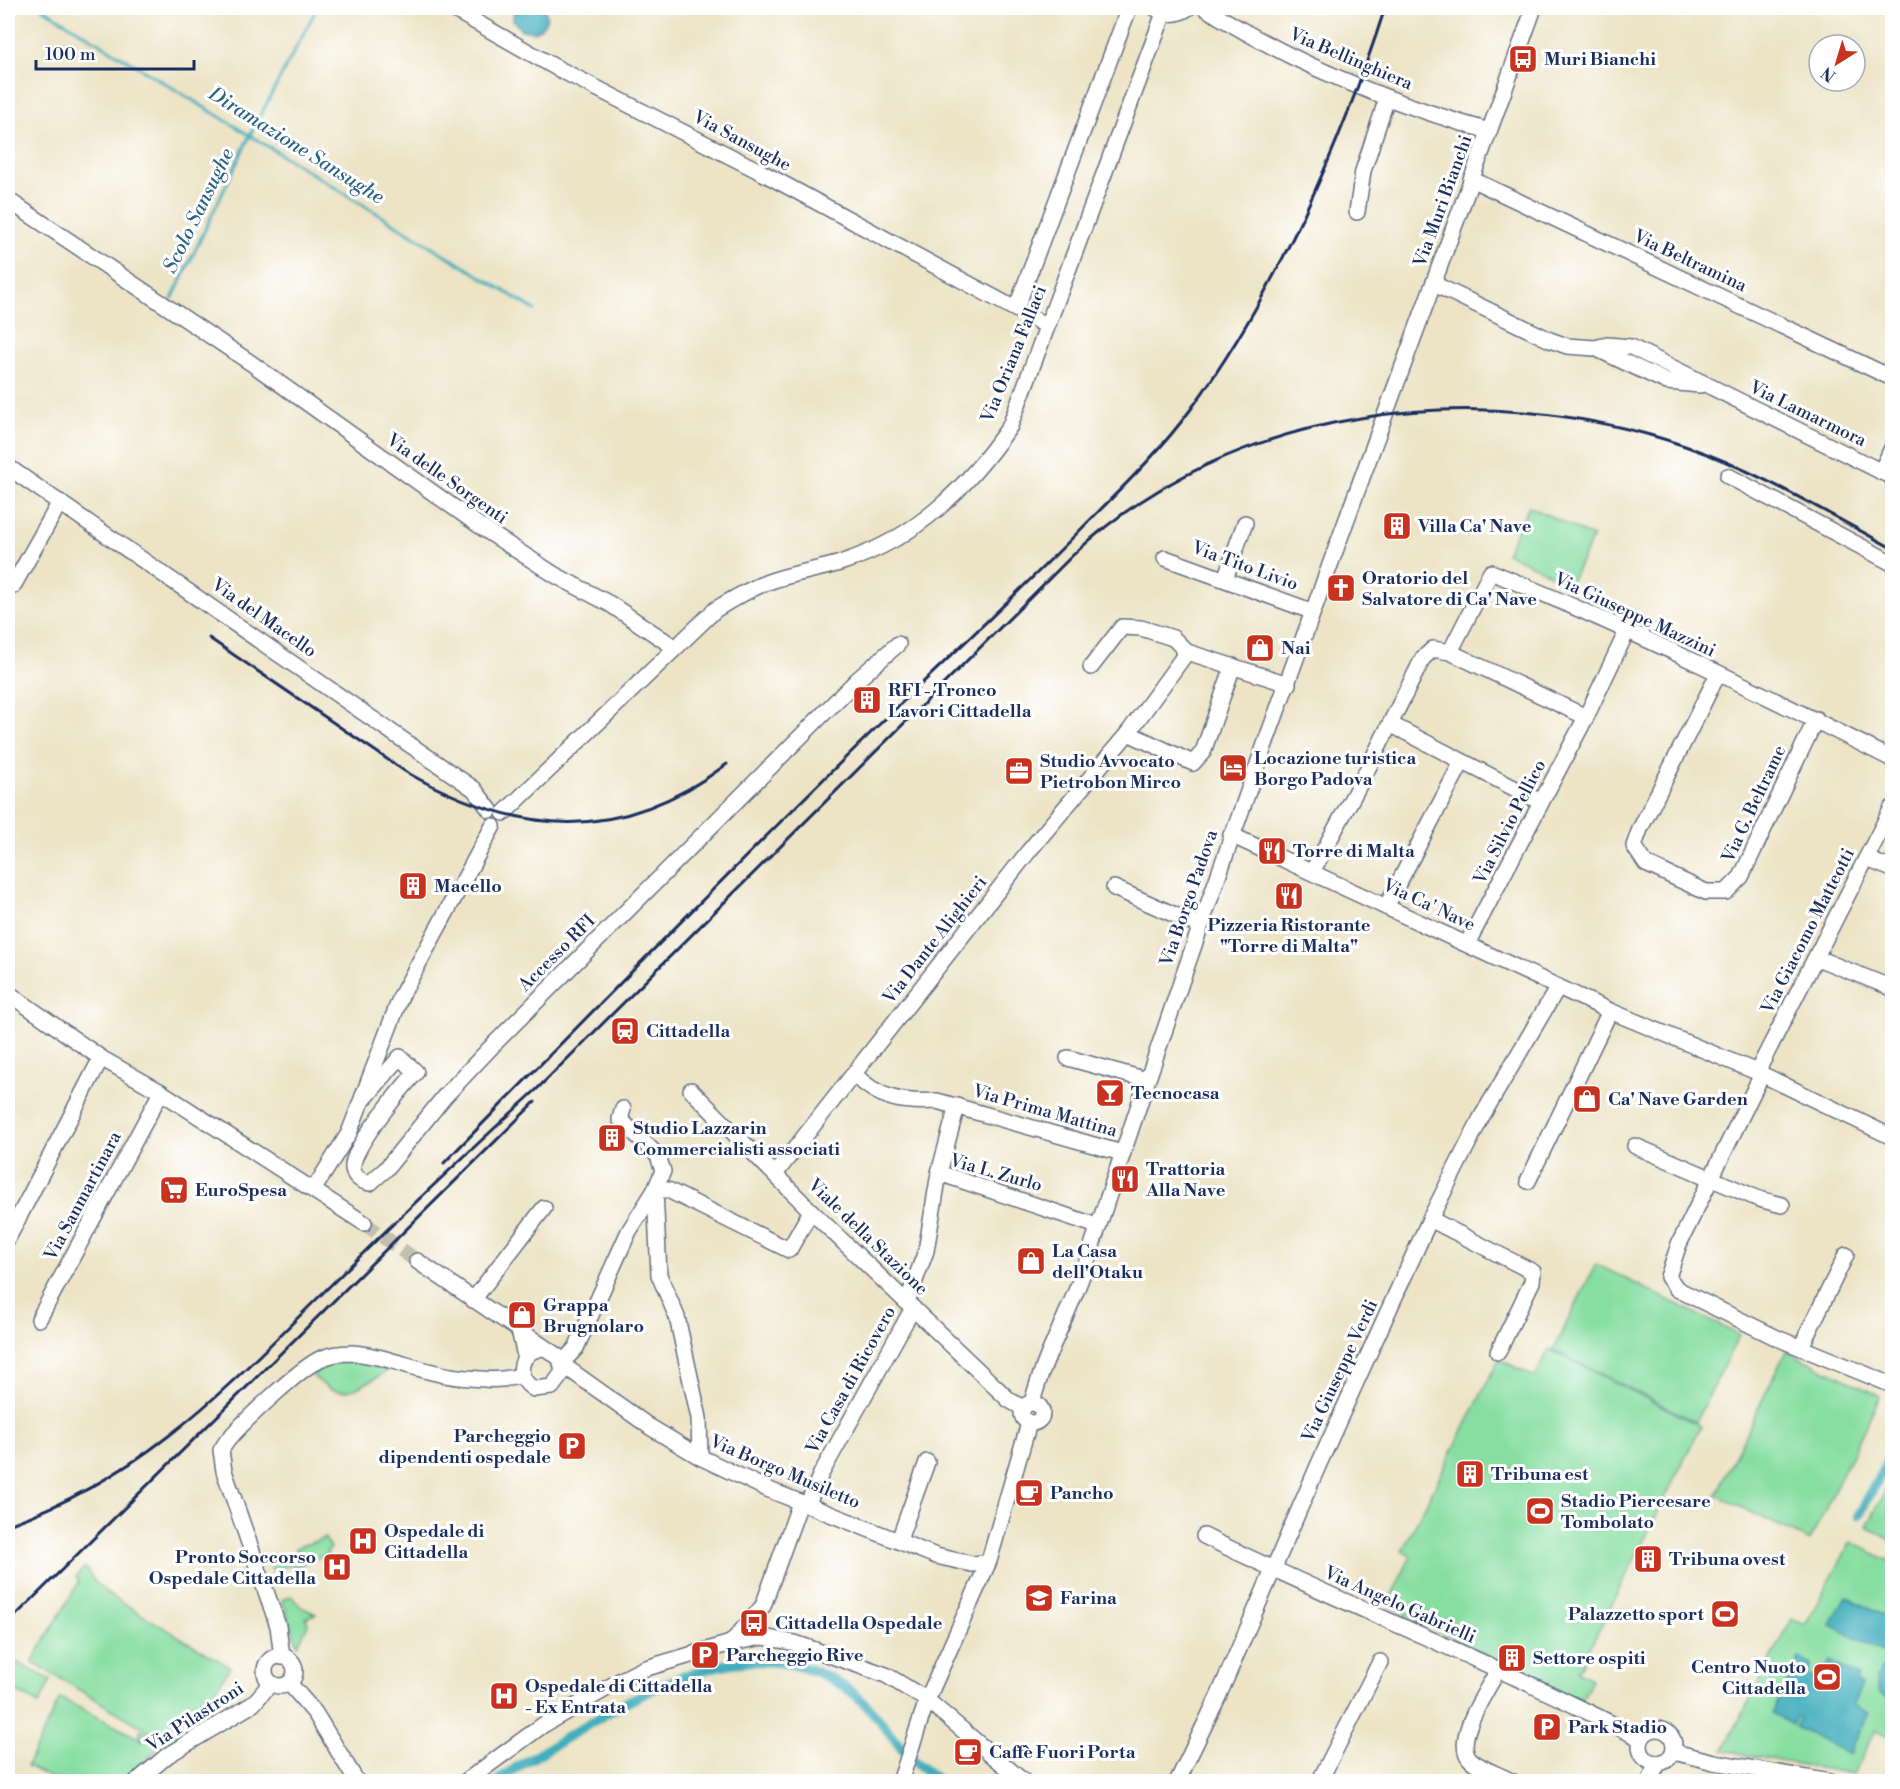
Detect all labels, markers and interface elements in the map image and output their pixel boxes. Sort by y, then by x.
street label: Via Bellinghiera [1285,22,1417,96]
scale bar [36,33,194,71]
north arrow [1807,33,1867,93]
text: 100 m [45,43,96,66]
bus stop icon: Muri Bianchi [1507,43,1539,75]
place label: Muri Bianchi [1544,48,1656,71]
text: N [1817,62,1840,86]
water label: Diramazione Sansughe [203,81,389,211]
street label: Via Sansughe [688,105,795,177]
street label: Via Muri Bianchi [1408,132,1478,271]
water label: Scolo Sansughe [158,144,240,278]
street label: Via Beltramina [1629,224,1751,298]
street label: Via Oriana Fallaci [976,282,1052,427]
street label: Via Lamarmora [1745,375,1871,453]
street label: Via delle Sorgenti [381,428,512,529]
building icon: Villa Ca' Nave [1381,510,1413,542]
place label: Villa Ca' Nave [1417,515,1532,538]
street label: Via Tito Livio [1188,536,1301,596]
place label: Oratorio del Salvatore di Ca' Nave [1362,567,1537,611]
street label: Via Giuseppe Mazzini [1550,567,1719,663]
church icon: Oratorio del Salvatore di Ca' Nave [1325,572,1357,604]
street label: Via del Macello [206,573,321,663]
shop icon: Nai [1244,632,1276,664]
place label: Nai [1281,637,1311,660]
place label: RFI - Tronco Lavori Cittadella [888,679,1032,723]
building icon: RFI - Tronco Lavori Cittadella [851,684,883,716]
street label: Via G. Beltrame [1716,742,1791,867]
place label: Locazione turistica Borgo Padova [1254,747,1416,791]
place label: Studio Avvocato Pietrobon Mirco [1040,750,1181,794]
hotel icon: Locazione turistica Borgo Padova [1217,752,1249,784]
office icon: Studio Avvocato Pietrobon Mirco [1003,755,1035,787]
street label: Via Silvio Pellico [1468,756,1551,889]
street label: Via Borgo Padova [1155,826,1223,970]
restaurant icon: Torre di Malta [1256,835,1288,867]
place label: Torre di Malta [1293,840,1415,863]
street label: Via Giacomo Matteotti [1756,844,1860,1019]
building icon: Macello [397,870,429,902]
street label: Via Dante Alighieri [877,871,992,1009]
street label: Via Ca' Nave [1378,873,1479,936]
place label: Macello [434,875,502,898]
restaurant icon: Pizzeria Ristorante "Torre di Malta" [1273,880,1305,912]
street label: Accesso RFI [513,909,601,997]
place label: Pizzeria Ristorante "Torre di Malta" [1208,914,1371,958]
station icon: Cittadella [609,1015,641,1047]
place label: Cittadella [646,1020,730,1043]
bar icon: Tecnocasa [1094,1077,1126,1109]
street label: Via Prima Mattina [969,1079,1121,1143]
place label: Tecnocasa [1131,1082,1220,1105]
shop icon: Ca' Nave Garden [1571,1083,1603,1115]
place label: Ca' Nave Garden [1608,1088,1748,1111]
place label: Studio Lazzarin Commercialisti associati [633,1117,840,1161]
building icon: Studio Lazzarin Commercialisti associati [596,1122,628,1154]
street label: Via Sanmartinara [39,1127,127,1265]
street label: Via L. Zurlo [946,1149,1045,1197]
place label: Trattoria Alla Nave [1145,1158,1226,1202]
restaurant icon: Trattoria Alla Nave [1109,1163,1141,1195]
street label: Viale della Stazione [802,1173,933,1300]
supermarket icon: EuroSpesa [158,1174,190,1206]
place label: EuroSpesa [195,1179,287,1202]
place label: La Casa dell'Otaku [1052,1240,1143,1284]
shop icon: La Casa dell'Otaku [1015,1245,1047,1277]
place label: Grappa Brugnolaro [543,1294,644,1338]
street label: Via Giuseppe Verdi [1296,1296,1383,1447]
shop icon: Grappa Brugnolaro [506,1299,538,1331]
street label: Via Casa di Ricovero [800,1302,901,1459]
place label: Parcheggio dipendenti ospedale [379,1425,551,1469]
parking icon: Parcheggio dipendenti ospedale [556,1430,588,1462]
street label: Via Borgo Musiletto [705,1430,864,1514]
building icon: Tribuna est [1454,1458,1486,1490]
place label: Tribuna est [1491,1463,1589,1486]
cafe icon: Pancho [1013,1477,1045,1509]
place label: Pancho [1050,1482,1114,1505]
place label: Stadio Piercesare Tombolato [1561,1490,1711,1534]
sports icon: Stadio Piercesare Tombolato [1524,1495,1556,1527]
place label: Ospedale di Cittadella [384,1520,485,1564]
hospital icon: Ospedale di Cittadella [347,1525,379,1557]
building icon: Tribuna ovest [1632,1543,1664,1575]
place label: Pronto Soccorso Ospedale Cittadella [149,1546,316,1590]
place label: Tribuna ovest [1669,1548,1786,1571]
hospital icon: Pronto Soccorso Ospedale Cittadella [321,1551,353,1583]
street label: Via Angelo Gabrielli [1320,1561,1479,1649]
school or university icon: Farina [1023,1582,1055,1614]
place label: Farina [1060,1587,1117,1610]
sports icon: Palazzetto sport [1709,1598,1741,1630]
place label: Palazzetto sport [1568,1603,1705,1626]
bus stop icon: Cittadella Ospedale [738,1607,770,1639]
place label: Cittadella Ospedale [775,1612,943,1635]
parking icon: Parcheggio Rive [689,1639,721,1671]
building icon: Settore ospiti [1496,1642,1528,1674]
place label: Parcheggio Rive [726,1644,864,1667]
place label: Settore ospiti [1533,1647,1646,1670]
place label: Centro Nuoto Cittadella [1691,1656,1806,1700]
sports icon: Centro Nuoto Cittadella [1811,1661,1843,1693]
place label: Ospedale di Cittadella - Ex Entrata [525,1675,713,1719]
street label: Via Pilastroni [141,1677,248,1758]
hospital icon: Ospedale di Cittadella - Ex Entrata [488,1680,520,1712]
parking icon: Park Stadio [1531,1711,1563,1743]
place label: Park Stadio [1568,1716,1667,1739]
cafe icon: Caffè Fuori Porta [952,1736,984,1768]
place label: Caffè Fuori Porta [989,1741,1136,1764]

